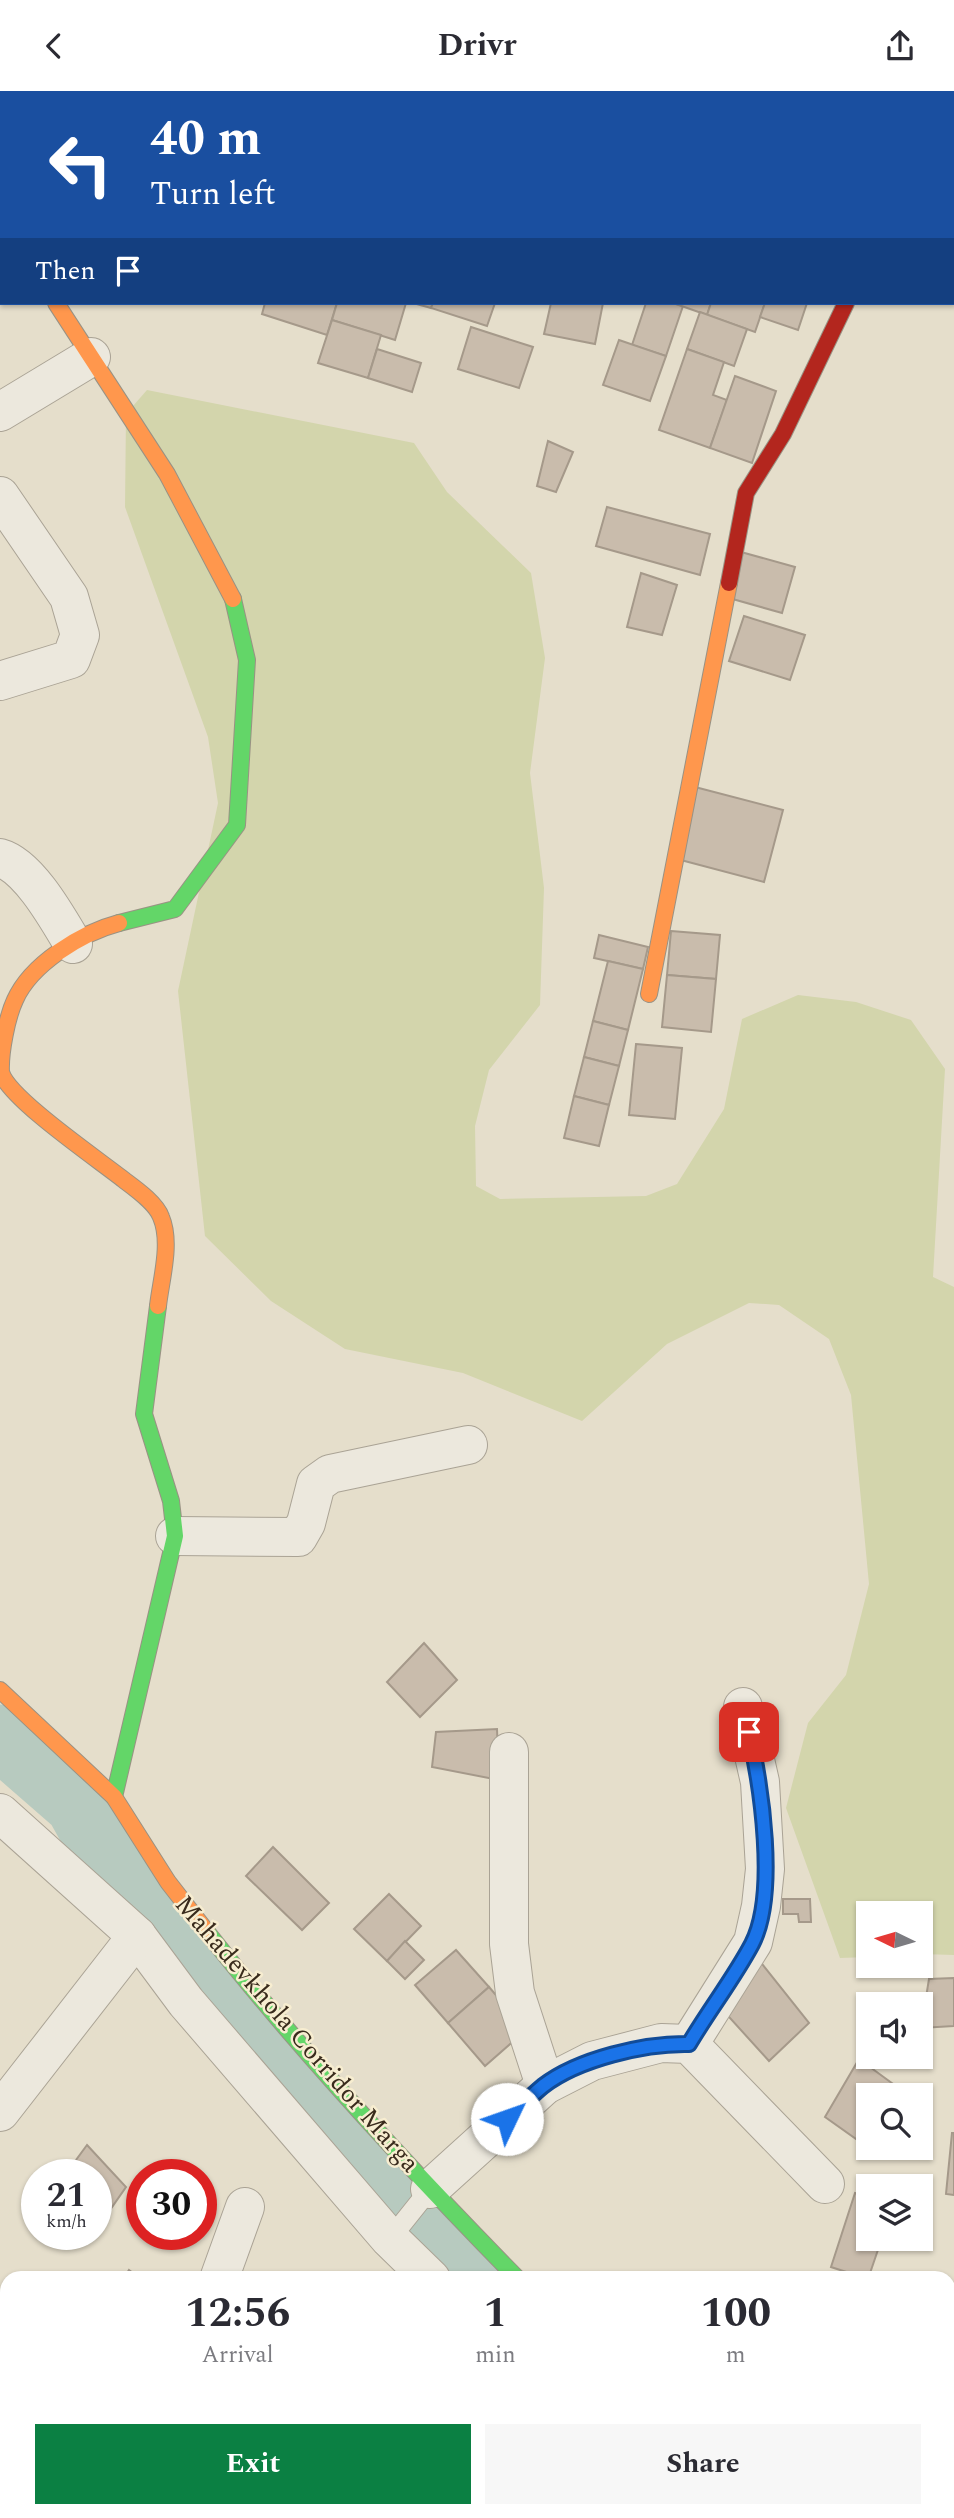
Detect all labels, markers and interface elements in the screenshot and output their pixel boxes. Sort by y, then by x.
text: Drivr [437,21,517,70]
icon: back [35,27,73,65]
icon: share [881,27,919,65]
text: 40 m [150,102,261,177]
icon: left [35,119,126,210]
text: Turn left [150,170,276,219]
text: Then [35,251,95,291]
icon: arrive [109,252,147,290]
pin [719,1702,779,1762]
icon: arrive [730,1713,768,1751]
street label: Mahadevkhola Corridor Marga [165,1886,429,2182]
north arrow [856,1901,933,1977]
map controls [856,1901,933,2251]
button: sound [856,1992,933,2069]
position arrow [470,2082,544,2156]
button: search [856,2083,933,2160]
speed limit sign: 30 [126,2159,217,2250]
text: 21 [47,2169,86,2222]
button: layers [856,2174,933,2251]
text: km/h [46,2208,87,2235]
text: 12:56 [185,2282,290,2345]
text: 1 [484,2282,507,2345]
text: 100 [700,2282,771,2345]
text: Arrival [202,2338,273,2373]
text: min [475,2338,516,2373]
text: m [726,2338,746,2373]
button: Exit [35,2424,471,2504]
button: Share [485,2424,921,2504]

